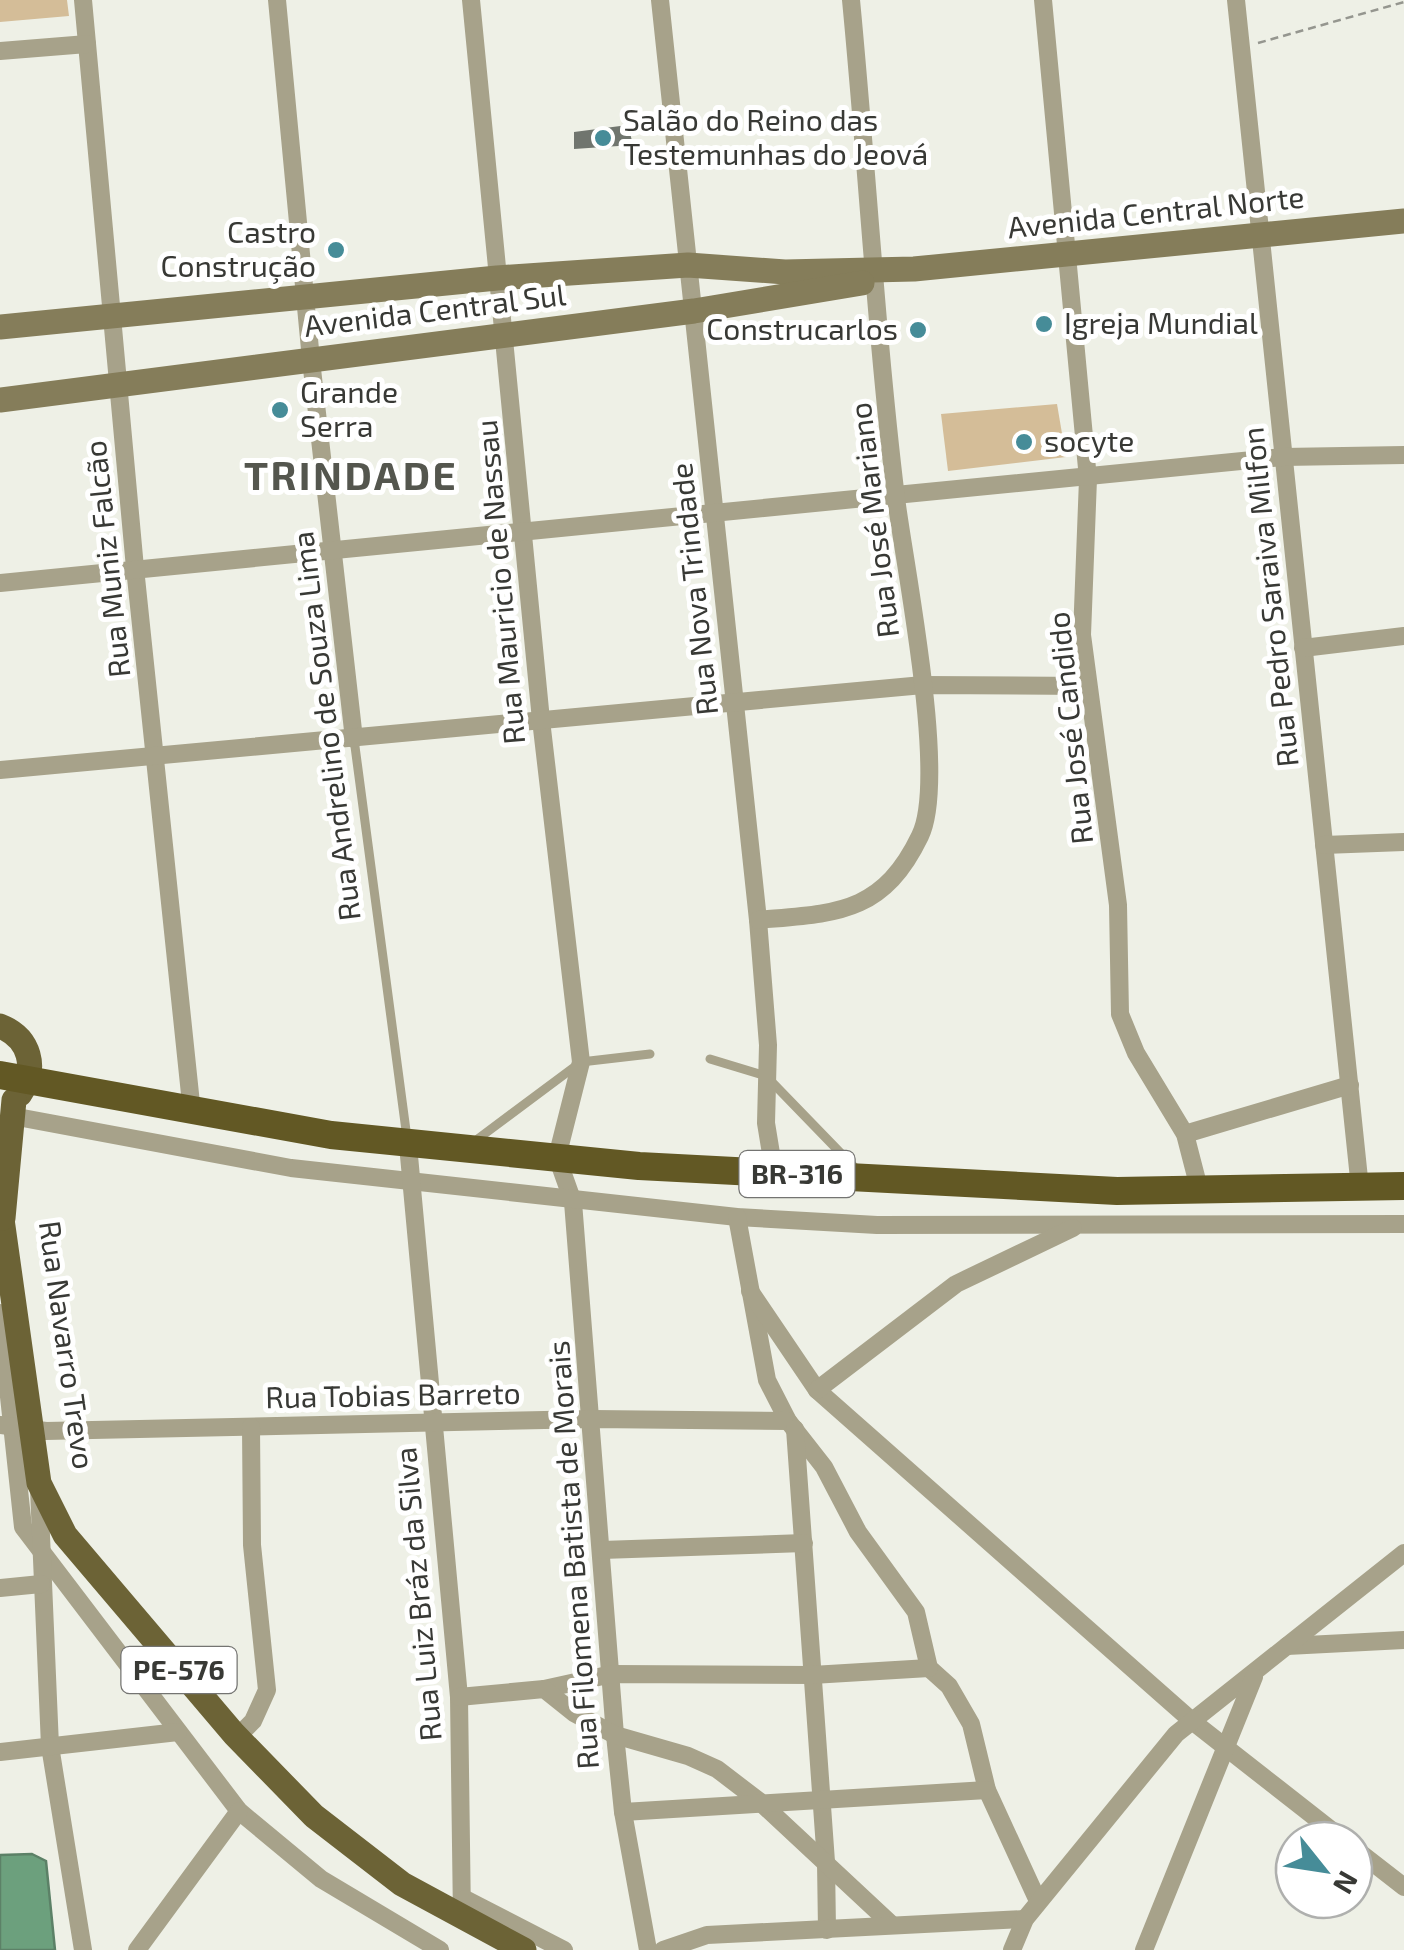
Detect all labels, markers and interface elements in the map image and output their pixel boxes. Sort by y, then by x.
place label: Salão do Reino das Testemunhas do Jeová [623,101,928,171]
marker: Salão do Reino das Testemunhas do Jeová [592,127,614,149]
street label: Avenida Central Norte [1006,178,1306,245]
place label: Castro Construção [160,213,316,284]
marker: Castro Construção [325,239,347,261]
street label: Avenida Central Sul [302,275,568,343]
place label: Igreja Mundial [1064,304,1258,340]
place label: Construcarlos [706,310,898,346]
marker: Igreja Mundial [1033,313,1055,335]
marker: Construcarlos [907,319,929,341]
place label: Grande Serra [300,373,398,443]
marker: Grande Serra [269,399,291,421]
street label: Rua José Mariano [841,401,905,640]
street label: Rua Mauricio de Nassau [467,418,531,746]
place label: socyte [1044,422,1134,458]
street label: Rua Pedro Saraiva Milfon [1233,426,1305,769]
marker: socyte [1013,431,1035,453]
street label: Rua Muniz Falcão [76,439,136,680]
district label: TRINDADE [244,450,458,498]
street label: Rua Nova Trindade [662,461,724,717]
street label: Rua Andrelino de Souza Lima [283,530,367,923]
street label: Rua José Candido [1039,610,1099,846]
road number: BR-316 [740,1151,854,1197]
street label: Rua Navarro Trevo [33,1218,103,1471]
street label: Rua Filomena Batista de Morais [539,1340,605,1771]
street label: Rua Tobias Barreto [265,1374,521,1414]
street label: Rua Luiz Bráz da Silva [386,1446,448,1743]
road number: PE-576 [121,1647,236,1693]
north arrow [1274,1820,1374,1920]
text: N [1327,1866,1366,1900]

